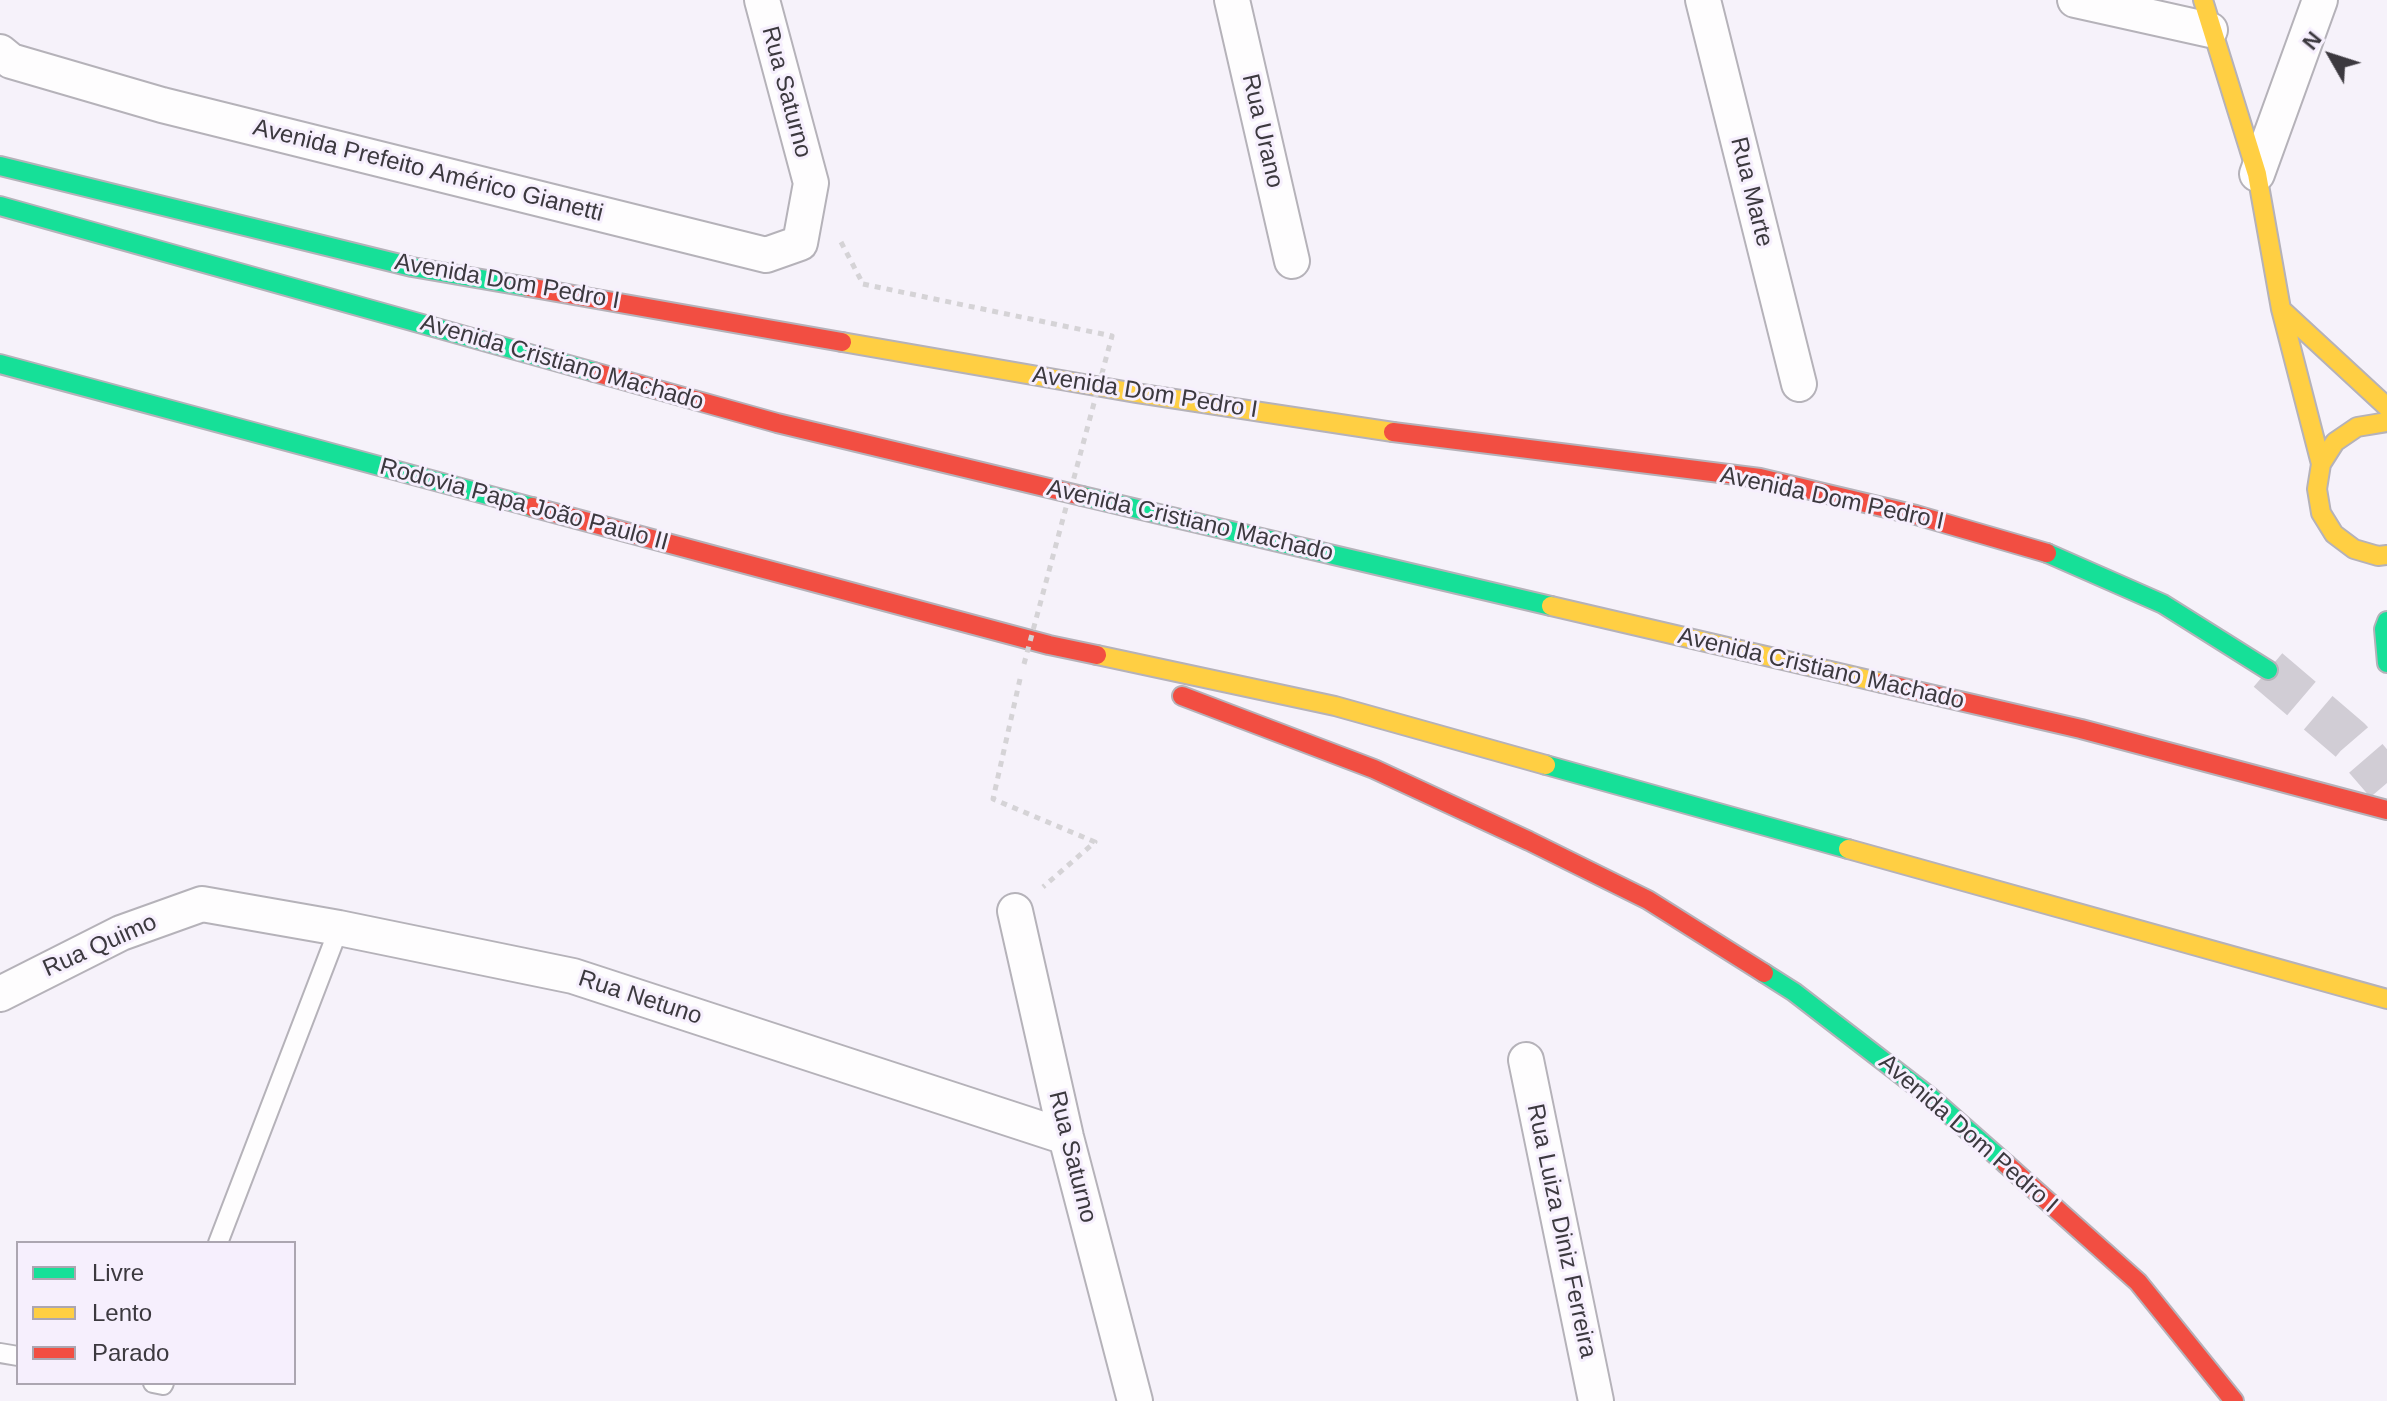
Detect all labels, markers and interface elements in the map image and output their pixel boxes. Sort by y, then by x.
north arrow [2291,16,2371,96]
street label: Rua Saturno [755,23,817,161]
text: N [2297,27,2327,55]
street label: Rua Urano [1235,71,1289,191]
street label: Avenida Prefeito Américo Gianetti [250,114,606,228]
street label: Rua Marte [1723,134,1779,250]
street label: Avenida Dom Pedro I [392,248,622,316]
street label: Avenida Cristiano Machado [417,309,707,417]
street label: Avenida Dom Pedro I [1030,361,1260,425]
street label: Rodovia Papa João Paulo II [377,453,671,557]
street label: Avenida Dom Pedro I [1718,461,1946,537]
street label: Avenida Cristiano Machado [1044,474,1336,568]
street label: Avenida Cristiano Machado [1675,622,1967,716]
street label: Rua Quimo [39,908,161,984]
street label: Rua Netuno [575,965,705,1031]
street label: Avenida Dom Pedro I [1873,1048,2063,1220]
street label: Rua Saturno [1042,1088,1102,1226]
street label: Rua Luiza Diniz Ferreira [1520,1101,1602,1361]
legend [16,1241,296,1385]
text: Livre [92,1259,144,1286]
text: Lento [92,1299,152,1326]
text: Parado [92,1339,169,1366]

